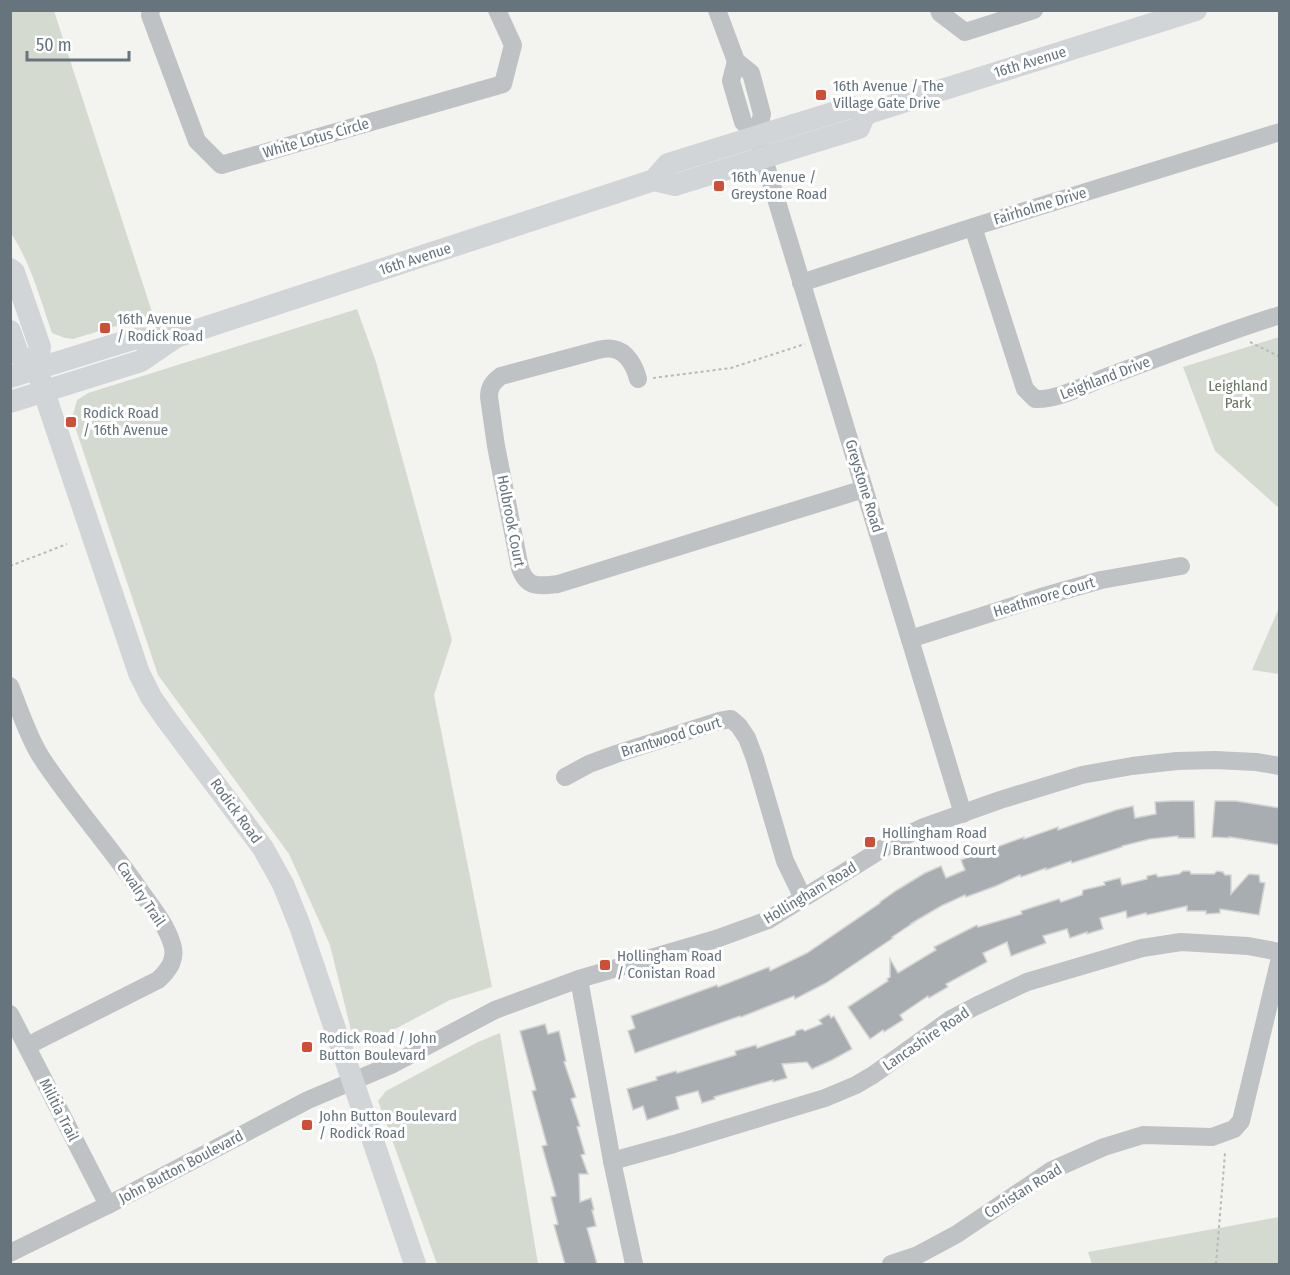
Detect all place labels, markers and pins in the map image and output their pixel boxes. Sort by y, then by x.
place label: 16th Avenue / The Village Gate Drive [833,77,944,112]
marker: 16th Avenue / The Village Gate Drive [814,88,828,102]
place label: 16th Avenue / Greystone Road [731,168,827,203]
marker: 16th Avenue / Greystone Road [712,179,726,193]
place label: 16th Avenue / Rodick Road [117,310,203,345]
marker: 16th Avenue / Rodick Road [98,321,112,335]
place label: Rodick Road / 16th Avenue [83,404,168,439]
marker: Rodick Road / 16th Avenue [64,415,78,429]
place label: Hollingham Road / Brantwood Court [882,824,996,859]
marker: Hollingham Road / Brantwood Court [863,835,877,849]
place label: Hollingham Road / Conistan Road [617,947,722,982]
marker: Hollingham Road / Conistan Road [598,958,612,972]
place label: Rodick Road / John Button Boulevard [319,1029,437,1064]
marker: Rodick Road / John Button Boulevard [300,1040,314,1054]
place label: John Button Boulevard / Rodick Road [319,1107,457,1142]
marker: John Button Boulevard / Rodick Road [300,1118,314,1132]

